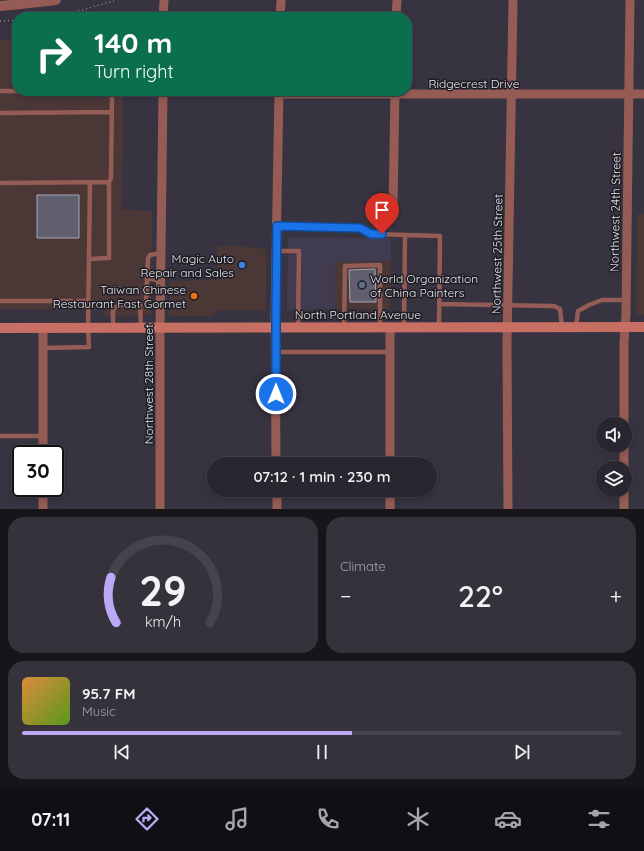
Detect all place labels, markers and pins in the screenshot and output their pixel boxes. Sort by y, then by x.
pin [365,193,399,234]
place label: Magic Auto Repair and Sales [140,251,234,280]
marker: Magic Auto Repair and Sales [237,260,247,270]
place label: World Organization of China Painters [370,271,478,300]
marker: World Organization of China Painters [357,280,367,290]
place label: Taiwan Chinese Restaurant Fast Gormet [53,282,186,311]
marker: Taiwan Chinese Restaurant Fast Gormet [189,291,199,301]

